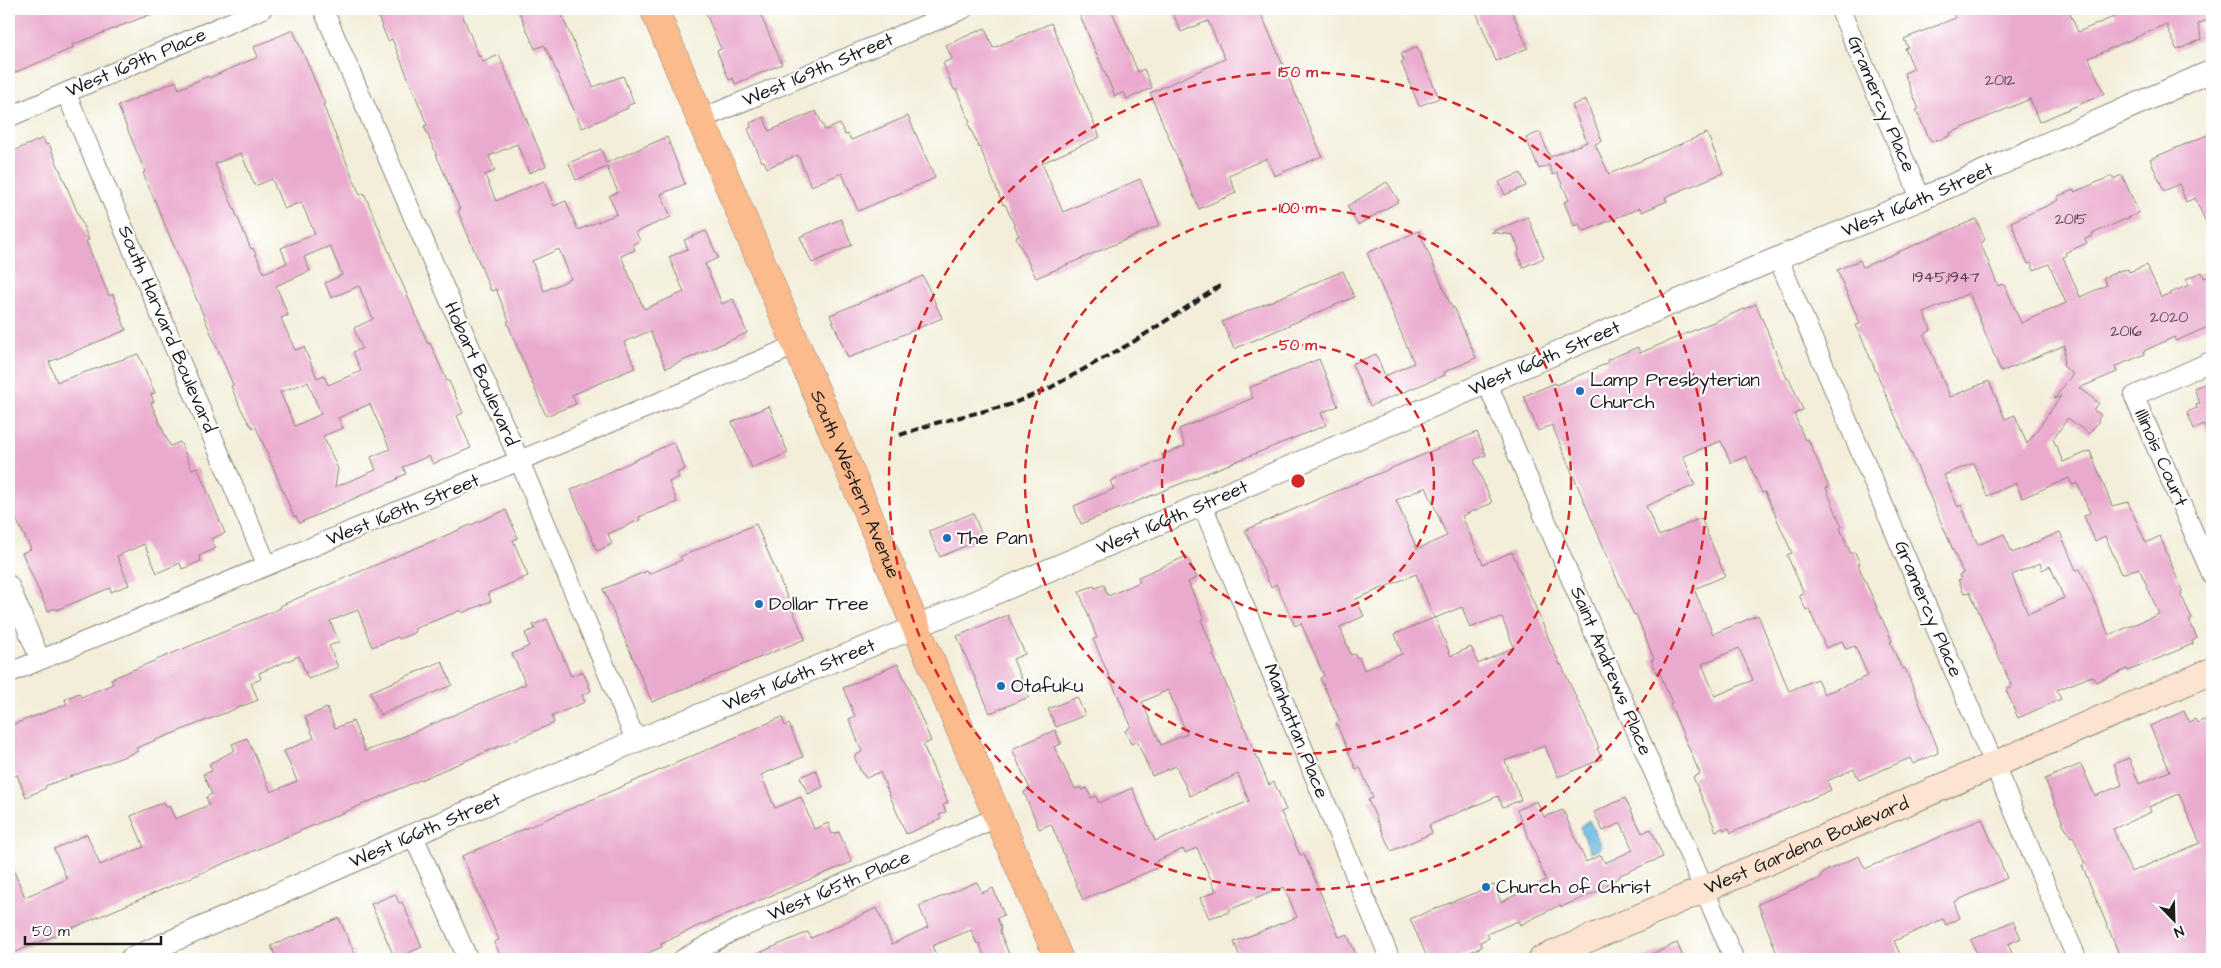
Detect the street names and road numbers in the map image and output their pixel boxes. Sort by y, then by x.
street label: West 169th Place [62,21,210,105]
street label: West 169th Street [738,26,898,114]
street label: Gramercy Place [1839,32,1922,177]
street label: West 166th Street [1837,155,1998,244]
street label: South Harvard Boulevard [111,221,223,437]
street label: Hobart Boulevard [437,298,525,451]
street label: West 166th Street [1464,313,1625,402]
street label: South Western Avenue [803,386,907,582]
street label: Illinois Court [2128,405,2195,511]
street label: West 168th Street [322,467,484,553]
street label: West 166th Street [1092,473,1252,562]
street label: Gramercy Place [1886,537,1969,682]
street label: Saint Andrews Place [1563,582,1659,760]
street label: West 166th Street [719,631,880,718]
street label: Manhattan Place [1257,660,1335,802]
street label: West 166th Street [345,786,505,875]
street label: West Gardena Boulevard [1700,789,1913,901]
street label: West 165th Place [764,844,914,928]

